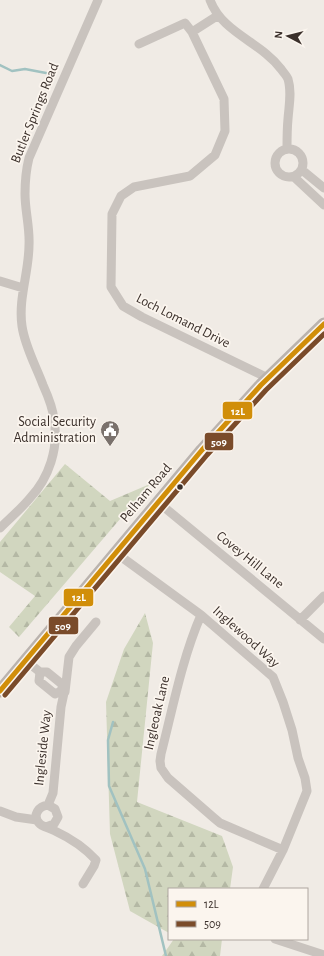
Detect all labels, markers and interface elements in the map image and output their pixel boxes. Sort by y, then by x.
north arrow [268,16,308,56]
text: N [273,30,284,39]
street label: Butler Springs Road [9,61,61,165]
street label: Loch Lomand Drive [134,291,232,351]
line badge: 12L [222,401,253,420]
text: 12L [231,406,245,417]
place label: Social Security Administration [13,415,96,445]
public building icon: Social Security Administration [99,419,121,447]
line badge: 509 [204,432,234,451]
text: 509 [211,437,227,448]
street label: Pelham Road [118,461,174,525]
unlabelled marker [175,482,185,492]
street label: Covey Hill Lane [214,529,286,591]
line badge: 12L [63,588,94,607]
text: 12L [72,592,86,603]
street label: Inglewood Way [210,604,282,670]
line badge: 509 [48,616,79,635]
text: 509 [55,621,71,632]
street label: Ingleoak Lane [142,675,172,751]
street label: Ingleside Way [32,709,54,787]
legend [168,888,308,940]
text: 12L [204,898,219,910]
text: 509 [204,918,221,930]

